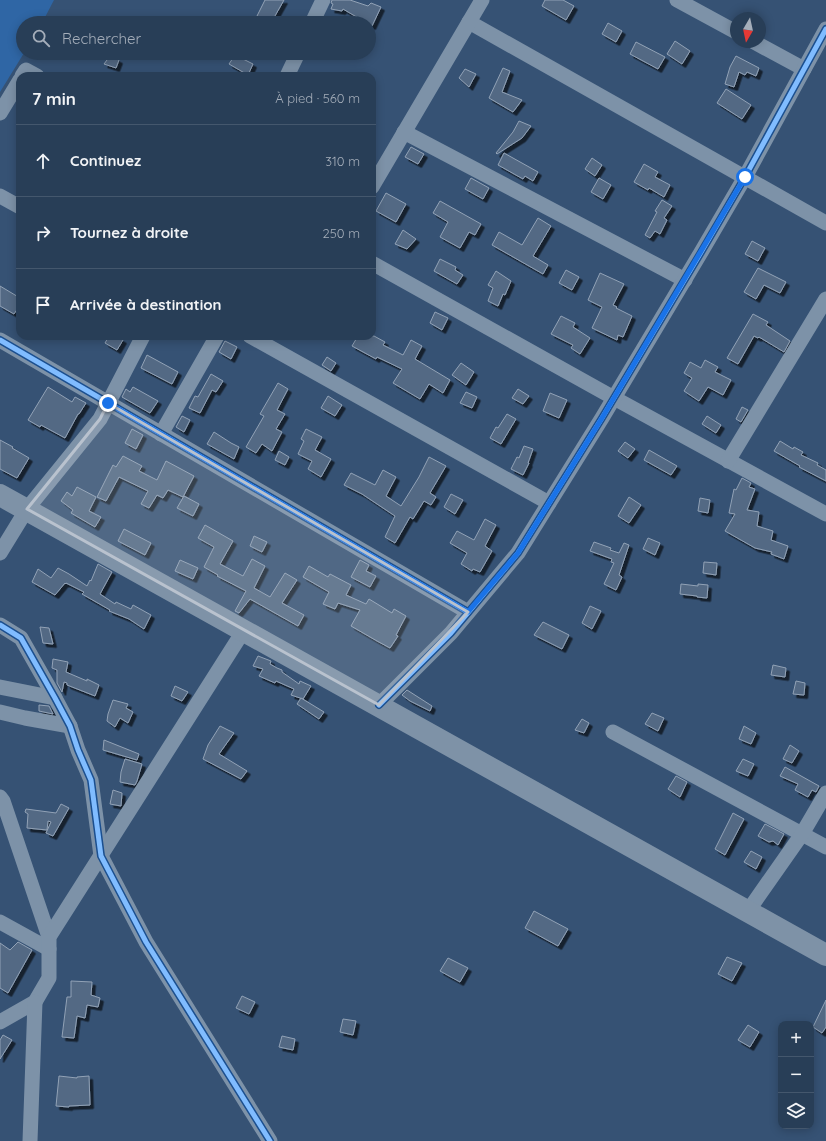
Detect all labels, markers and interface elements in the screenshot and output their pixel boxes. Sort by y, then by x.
north arrow [730,12,766,48]
search box [16,16,376,60]
icon: search [30,27,52,49]
text: Rechercher [62,29,141,48]
text: 7 min [32,88,76,109]
text: À pied · 560 m [275,90,360,106]
icon: ahead [32,150,54,172]
text: Continuez [70,151,141,170]
text: 310 m [325,153,360,169]
route start [736,168,754,186]
icon: right [32,222,54,244]
text: Tournez à droite [70,223,189,242]
text: 250 m [323,225,360,241]
icon: arrive [32,294,54,316]
text: Arrivée à destination [70,295,222,314]
route end [99,394,117,412]
map controls [778,1021,814,1129]
button: + [778,1021,814,1057]
button: − [778,1057,814,1093]
button: layers [778,1093,814,1129]

